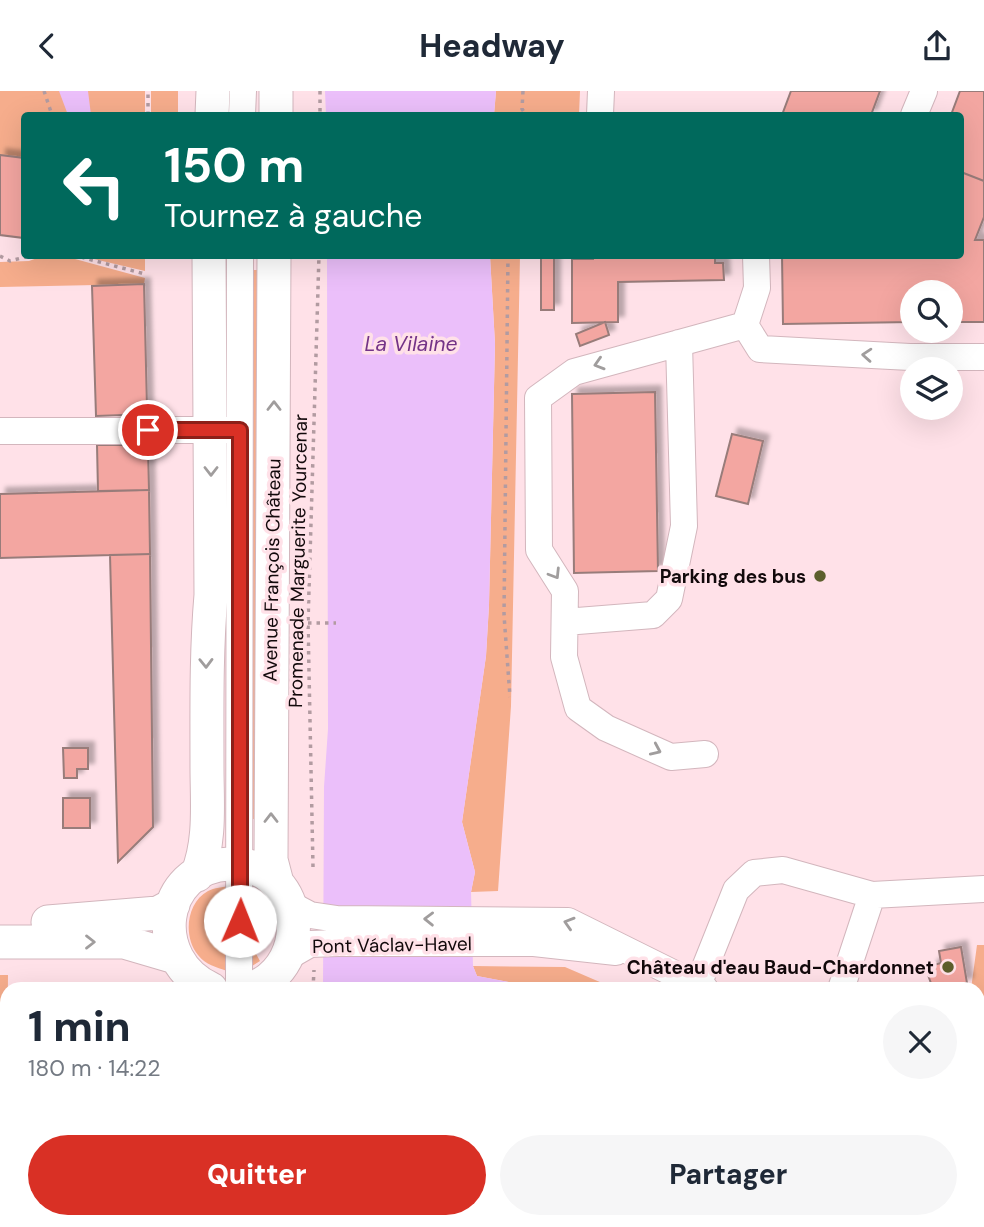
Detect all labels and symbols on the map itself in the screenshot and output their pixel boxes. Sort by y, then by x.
water label: La Vilaine [364,330,458,358]
one-way arrow [861,347,872,362]
one-way arrow [594,355,606,370]
pin [118,400,178,460]
one-way arrow [266,400,282,411]
street label: Promenade Marguerite Yourcenar [283,414,313,708]
street label: Avenue François Château [258,458,286,682]
one-way arrow [203,466,219,476]
place label: Parking des bus [660,564,806,589]
one-way arrow [546,567,559,580]
marker: Parking des bus [812,568,828,584]
one-way arrow [198,658,214,668]
one-way arrow [649,742,661,756]
one-way arrow [263,812,279,822]
position arrow [203,884,277,958]
one-way arrow [423,911,434,927]
one-way arrow [563,917,575,932]
street label: Pont Václav-Havel [312,931,472,959]
one-way arrow [85,934,96,950]
place label: Château d'eau Baud-Chardonnet [627,955,934,980]
marker: Château d'eau Baud-Chardonnet [940,959,956,975]

